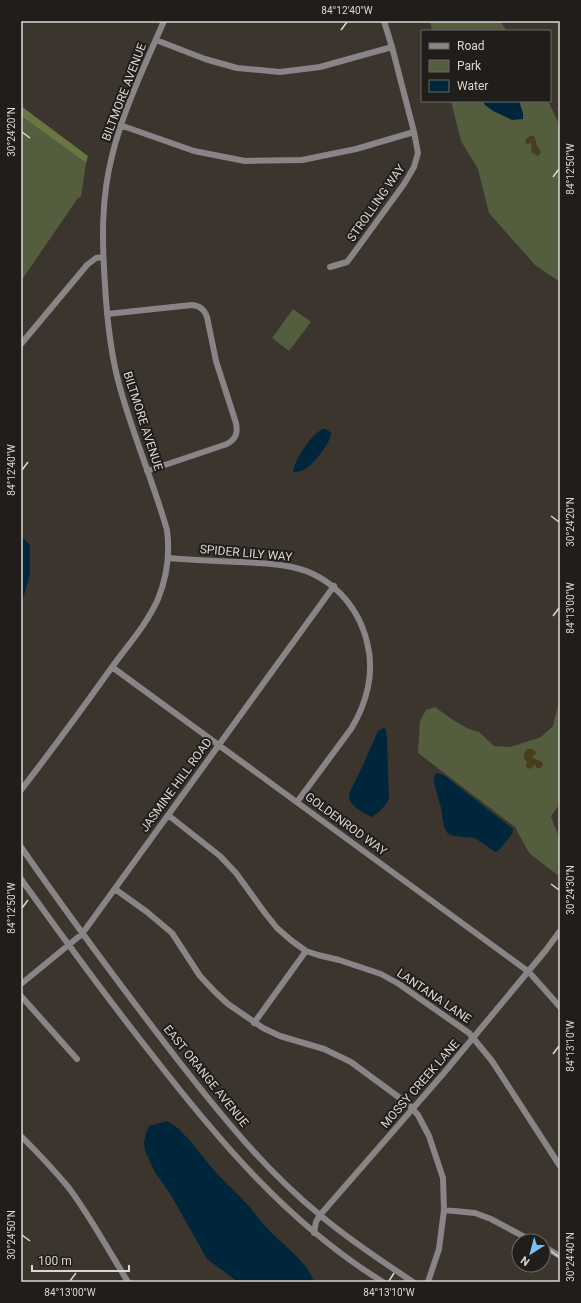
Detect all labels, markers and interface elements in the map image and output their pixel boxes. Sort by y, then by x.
text: 84°12'40"W [321,5,373,16]
legend [421,30,551,102]
text: Road [457,39,485,53]
street label: BILTMORE AVENUE [99,41,149,143]
text: Park [457,59,482,73]
text: Water [457,79,488,93]
text: 30°24'20"N [6,107,17,157]
text: 84°12'50"W [565,143,576,195]
street label: STROLLING WAY [344,161,408,244]
street label: BILTMORE AVENUE [120,370,166,473]
text: 84°12'40"W [6,444,17,496]
text: 30°24'20"N [565,497,576,547]
street label: SPIDER LILY WAY [199,542,294,564]
text: 84°13'00"W [565,582,576,634]
street label: JASMINE HILL ROAD [137,735,215,835]
street label: GOLDENROD WAY [302,790,390,859]
text: 30°24'30"N [565,865,576,915]
text: 84°12'50"W [6,882,17,934]
street label: LANTANA LANE [394,966,474,1026]
text: 84°13'10"W [565,1020,576,1072]
street label: EAST ORANGE AVENUE [161,1022,251,1130]
street label: MOSSY CREEK LANE [378,1037,462,1131]
text: 30°24'50"N [6,1210,17,1260]
text: 30°24'40"N [565,1232,576,1282]
north arrow [511,1233,551,1273]
scale bar [32,1247,129,1273]
text: N [518,1253,532,1268]
text: 100 m [38,1254,72,1268]
text: 84°13'00"W [44,1287,96,1298]
text: 84°13'10"W [363,1287,415,1298]

